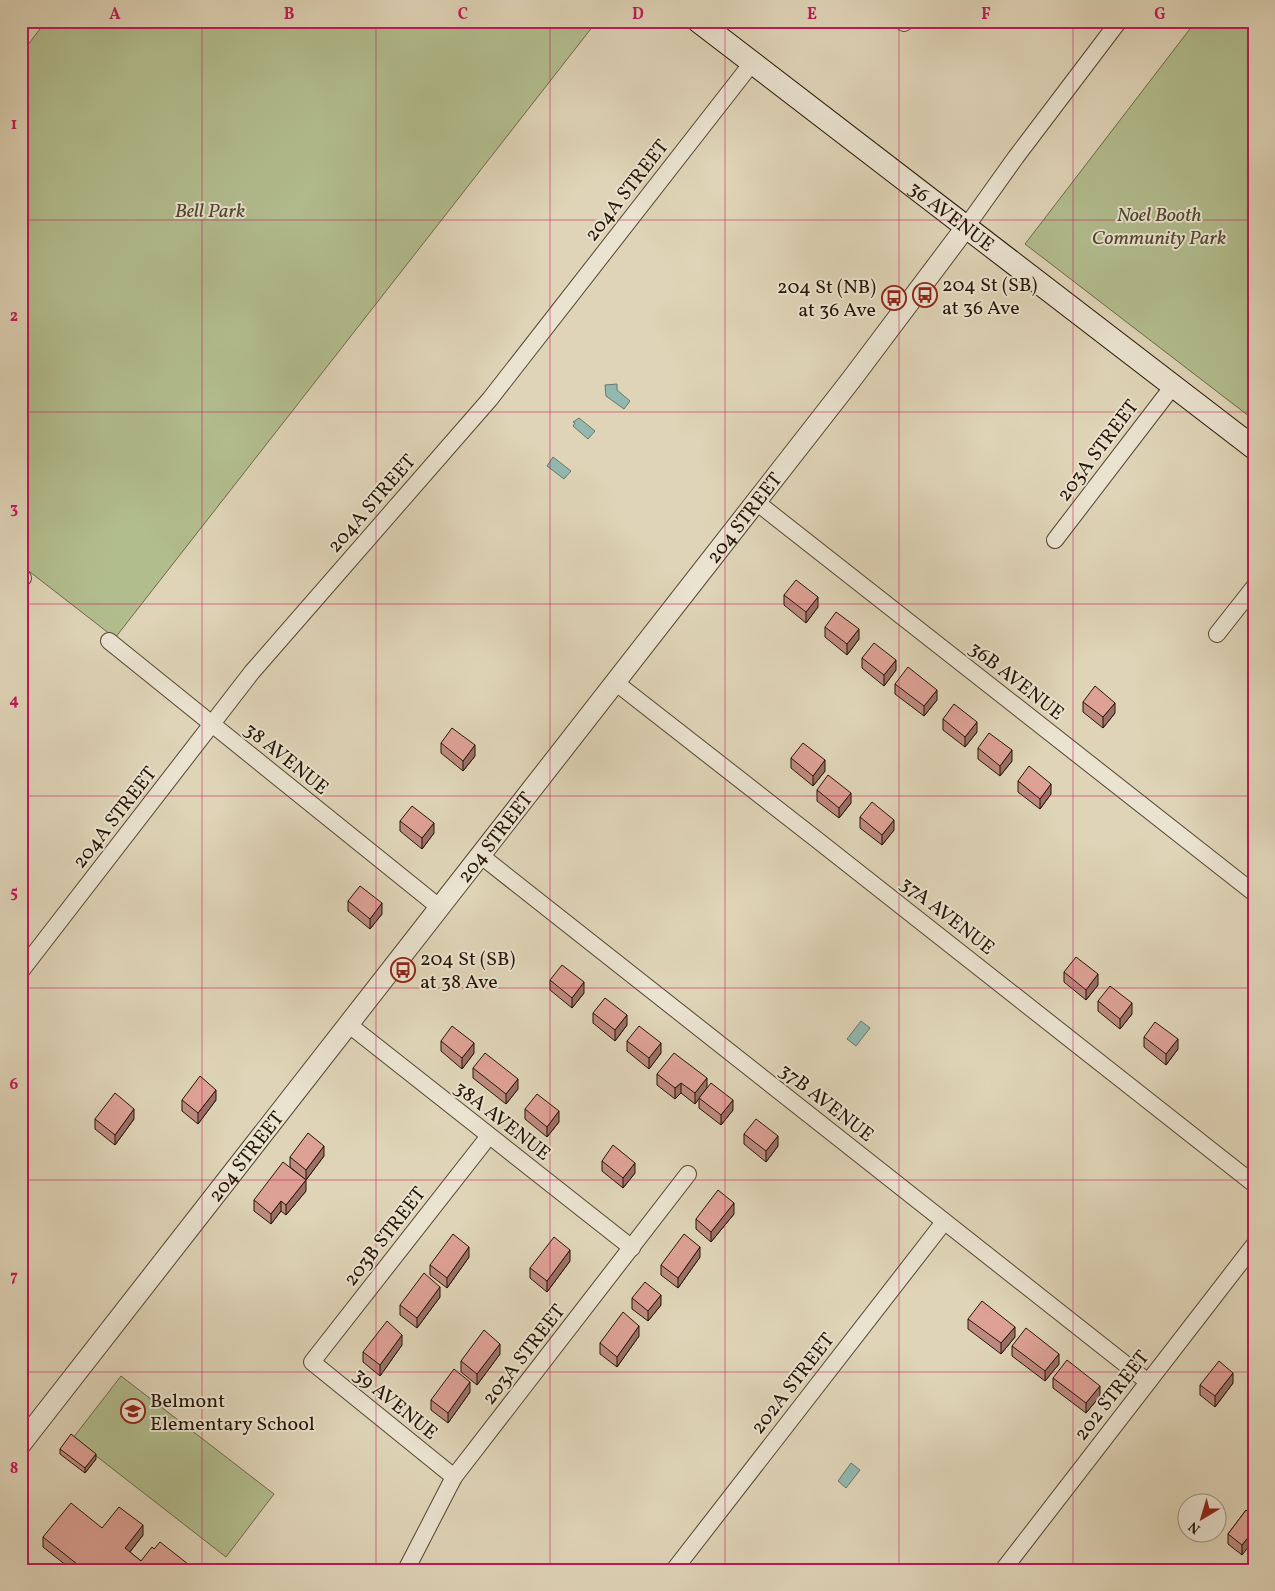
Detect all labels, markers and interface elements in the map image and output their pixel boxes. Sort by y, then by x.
text: A [109,4,121,26]
text: B [284,4,295,26]
text: C [458,4,468,26]
text: D [632,4,644,26]
text: E [807,4,817,26]
text: F [981,4,991,26]
text: G [1154,4,1166,26]
text: 1 [11,114,17,136]
street label: 204A STREET [579,134,677,248]
street label: 36 AVENUE [902,175,999,260]
park label: Bell Park [175,198,245,226]
park label: Noel Booth Community Park [1092,202,1226,253]
place label: 204 St (SB) at 36 Ave [942,272,1037,323]
place label: 204 St (NB) at 36 Ave [777,274,876,325]
bus stop icon: 204 St (SB) at 36 Ave [912,282,938,308]
bus stop icon: 204 St (NB) at 36 Ave [881,285,907,311]
text: 2 [10,306,18,328]
street label: 203A STREET [1051,394,1146,508]
street label: 204A STREET [322,449,423,560]
street label: 204 STREET [701,467,790,570]
text: 3 [10,498,18,520]
street label: 36B AVENUE [962,635,1069,728]
text: 4 [9,690,19,712]
street label: 38 AVENUE [237,717,334,802]
street label: 204A STREET [67,761,165,875]
street label: 204 STREET [452,786,541,889]
street label: 37A AVENUE [894,871,1000,962]
text: 5 [10,882,18,904]
place label: 204 St (SB) at 38 Ave [420,946,515,997]
bus stop icon: 204 St (SB) at 38 Ave [390,957,416,983]
street label: 37B AVENUE [772,1058,879,1150]
text: 6 [10,1074,19,1096]
street label: 38A AVENUE [448,1075,556,1168]
street label: 204 STREET [203,1106,292,1209]
street label: 203B STREET [338,1181,433,1293]
text: 7 [10,1266,18,1288]
street label: 203A STREET [476,1299,573,1411]
street label: 202A STREET [745,1327,842,1441]
street label: 202 STREET [1068,1345,1157,1447]
street label: 39 AVENUE [347,1362,443,1447]
place label: Belmont Elementary School [150,1388,315,1439]
school or university icon: Belmont Elementary School [120,1398,146,1424]
text: 8 [10,1458,18,1480]
north arrow [1178,1494,1228,1544]
text: N [1185,1516,1205,1538]

